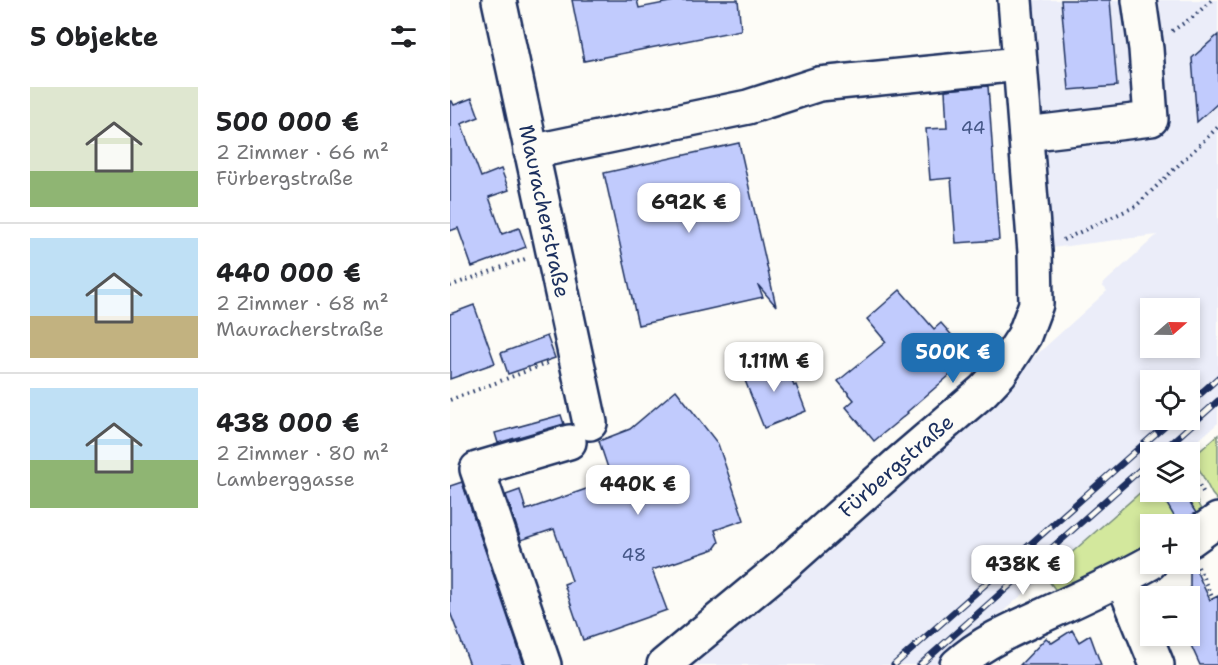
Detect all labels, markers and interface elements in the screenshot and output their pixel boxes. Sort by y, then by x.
text: 5 Objekte [30,19,158,54]
icon: filters [387,20,420,53]
text: 500 000 € [216,104,359,139]
icon: home [78,111,150,183]
house number: 44 [961,116,985,140]
street label: Mauracherstraße [512,122,577,300]
text: 2 Zimmer · 66 m² [216,139,389,165]
text: Fürbergstraße [216,165,353,191]
pin: 692K € [640,183,738,234]
text: 692K € [651,189,727,215]
text: 440 000 € [216,255,361,290]
icon: home [78,262,150,334]
text: 2 Zimmer · 68 m² [216,290,389,316]
north arrow [1140,298,1200,358]
map controls [1140,298,1200,646]
text: Mauracherstraße [216,316,384,342]
pin: 500K € [904,333,1002,384]
text: 500K € [916,339,990,365]
pin: 1.11M € [719,342,829,393]
text: 1.11M € [738,348,810,374]
button: locate [1140,370,1200,430]
text: 438 000 € [216,405,360,440]
street label: Fürbergstraße [833,408,960,524]
icon: home [78,412,150,484]
text: 2 Zimmer · 80 m² [216,440,389,466]
button: layers [1140,442,1200,502]
pin: 440K € [589,465,687,516]
text: Lamberggasse [216,466,355,492]
text: 440K € [600,471,676,497]
button: + [1140,514,1200,574]
house number: 48 [622,543,646,567]
pin: 438K € [974,545,1072,596]
text: 438K € [985,551,1061,577]
button: − [1140,586,1200,646]

